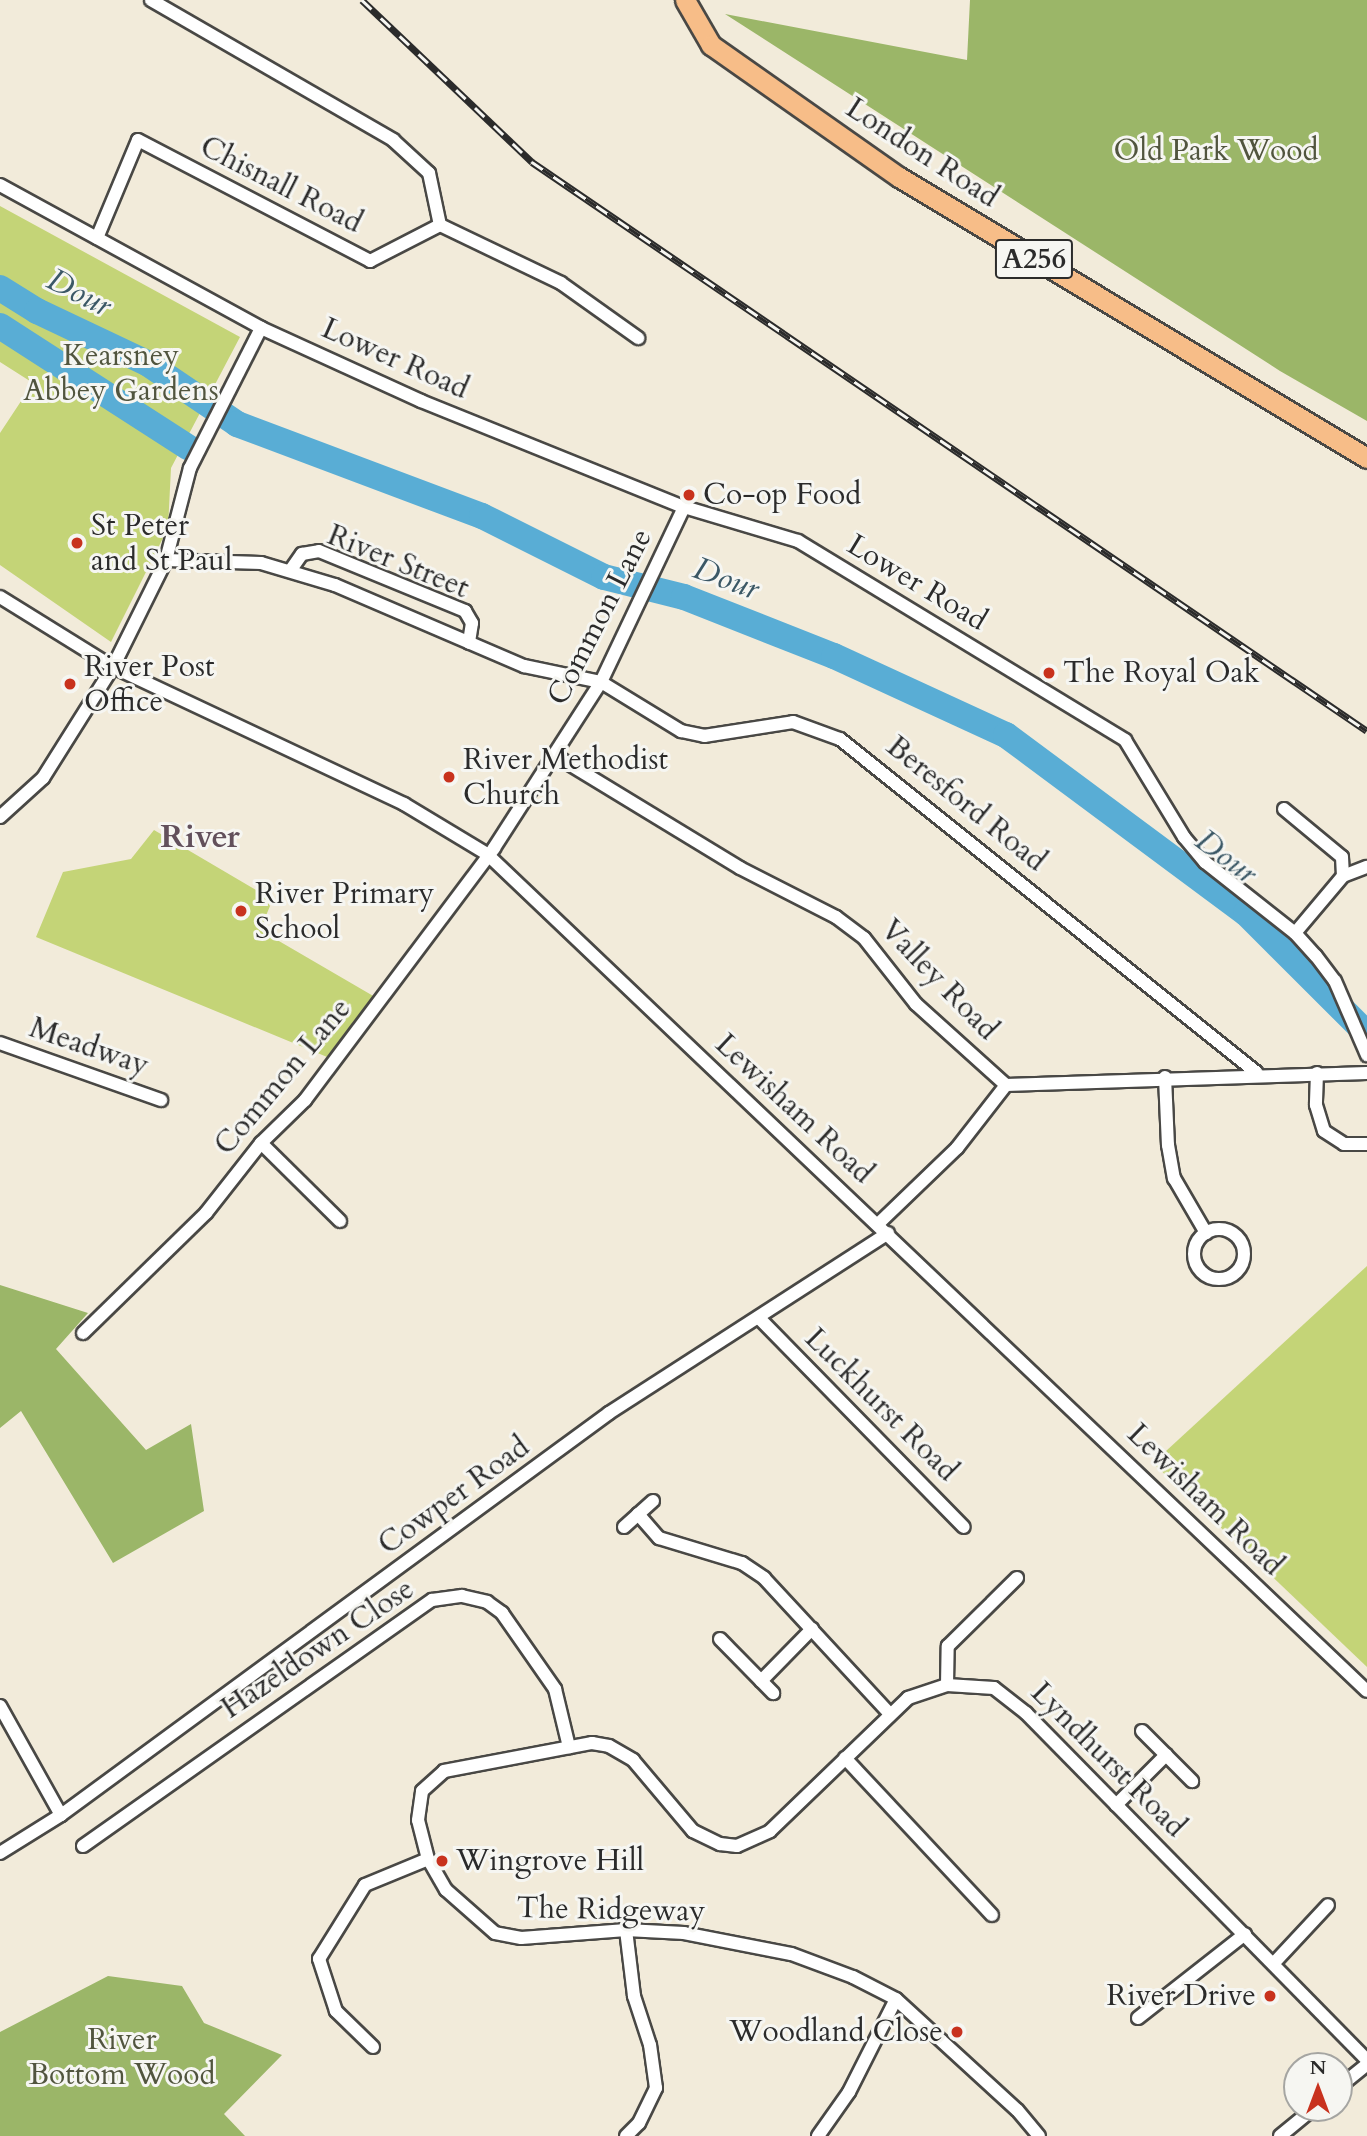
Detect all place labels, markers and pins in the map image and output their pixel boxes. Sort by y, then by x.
place label: Co-op Food [703,477,861,513]
marker: Co-op Food [681,487,697,503]
place label: St Peter and St Paul [91,508,232,578]
marker: St Peter and St Paul [69,535,85,551]
place label: River Post Office [84,649,214,720]
place label: The Royal Oak [1063,655,1260,691]
marker: The Royal Oak [1041,665,1057,681]
marker: River Post Office [62,676,78,692]
place label: River Methodist Church [463,742,668,812]
marker: River Methodist Church [441,769,457,785]
place label: River Primary School [255,876,434,946]
marker: River Primary School [233,903,249,919]
place label: Wingrove Hill [456,1843,644,1879]
marker: Wingrove Hill [434,1853,450,1869]
place label: River Drive [1106,1978,1256,2014]
marker: River Drive [1262,1988,1278,2004]
place label: Woodland Close [729,2014,943,2050]
marker: Woodland Close [949,2024,965,2040]

